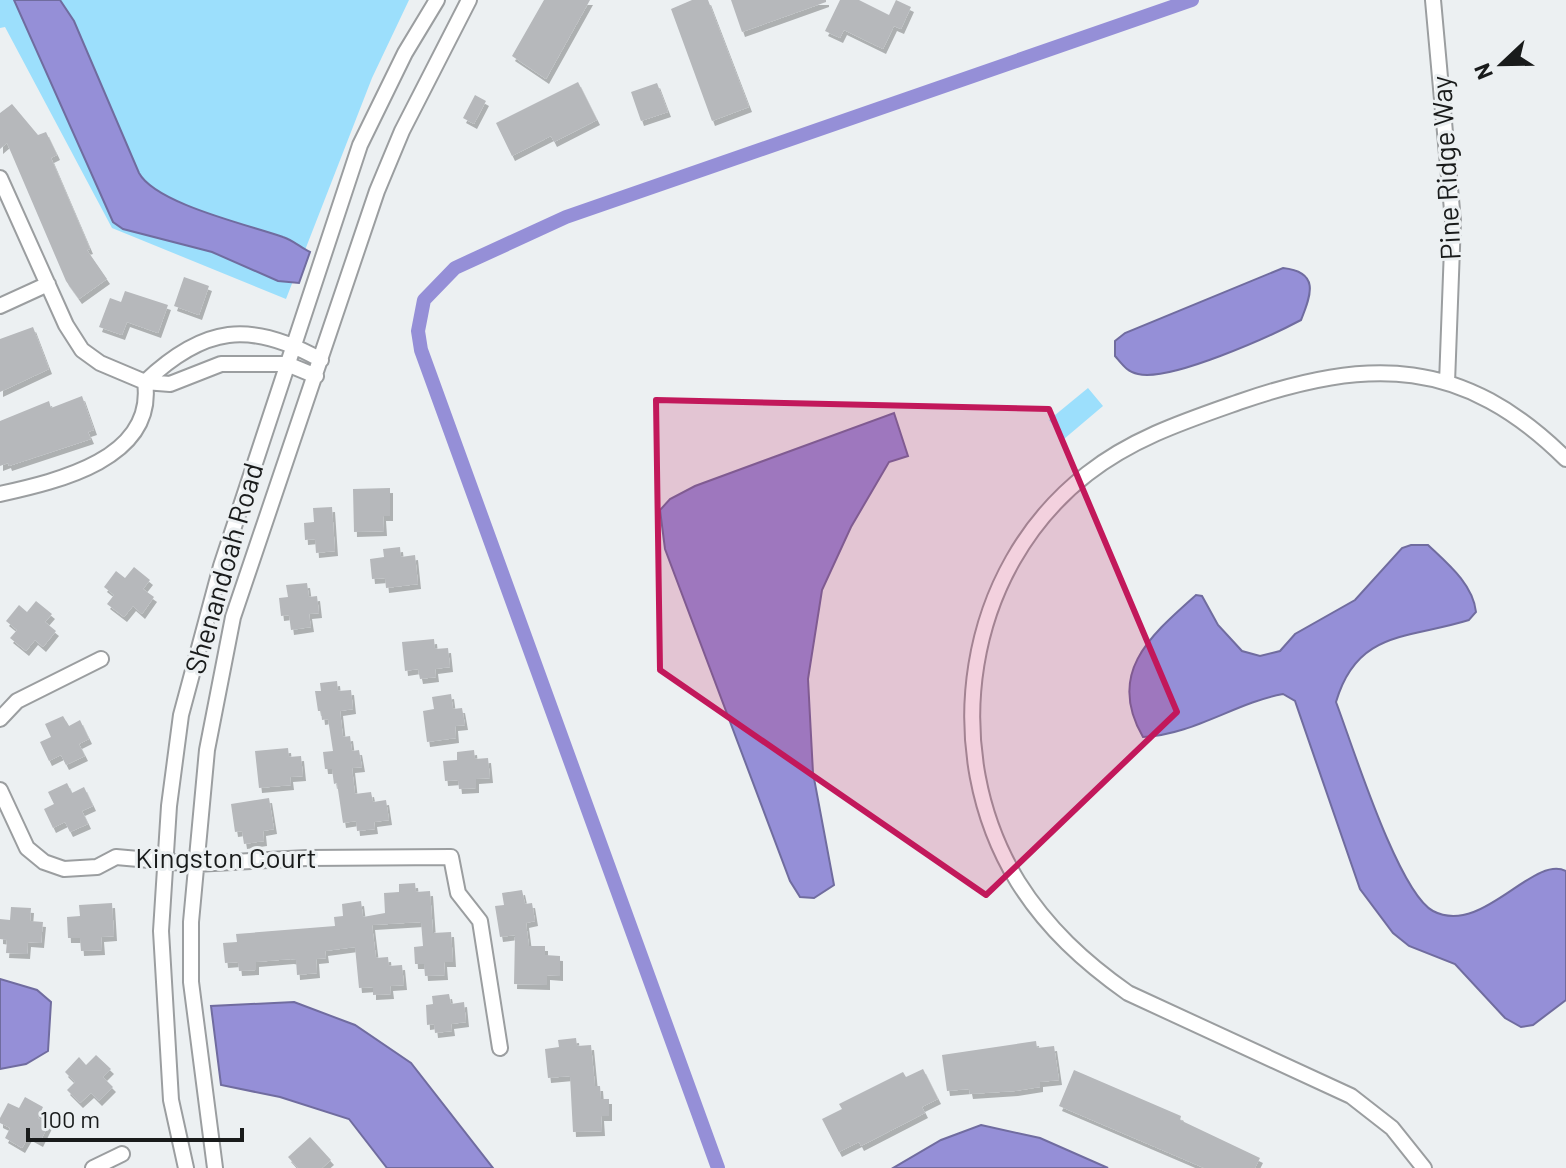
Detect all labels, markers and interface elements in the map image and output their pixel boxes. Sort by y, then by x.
north arrow [1462,24,1542,104]
text: N [1468,60,1497,84]
street label: Pine Ridge Way [1423,75,1467,261]
street label: Shenandoah Road [177,459,269,677]
street label: Kingston Court [135,840,317,874]
scale bar [28,1092,242,1142]
text: 100 m [40,1104,100,1133]

